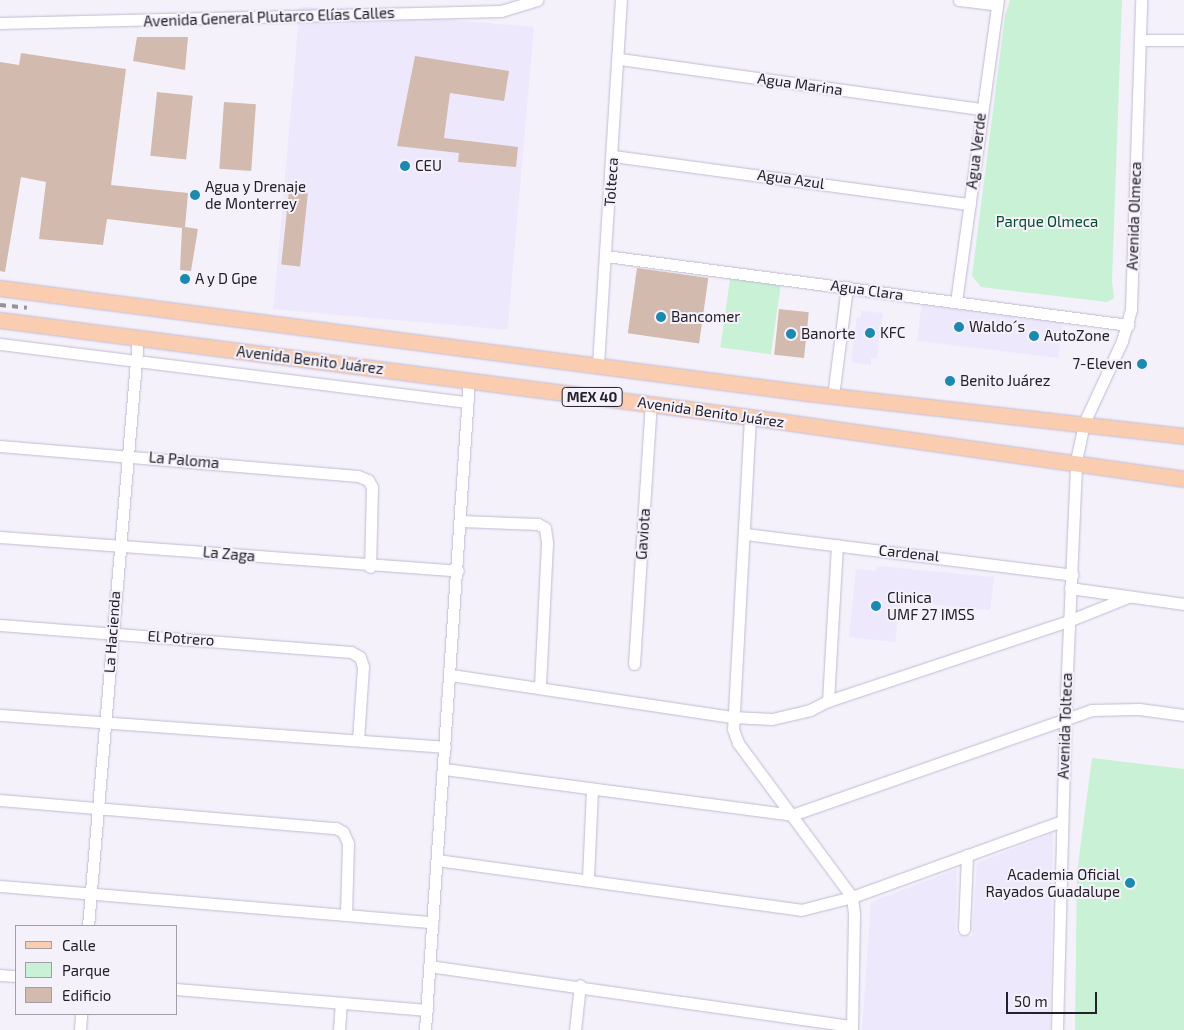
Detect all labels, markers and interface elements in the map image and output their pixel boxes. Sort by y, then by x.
street label: Avenida General Plutarco Elías Calles [143,4,395,30]
street label: Agua Marina [756,69,844,99]
street label: Agua Verde [962,112,990,190]
place label: CEU [415,157,442,175]
street label: Tolteca [600,157,622,207]
marker: CEU [399,160,411,172]
street label: Avenida Olmeca [1123,161,1145,271]
street label: Agua Azul [756,165,826,193]
place label: Agua y Drenaje de Monterrey [205,177,307,212]
marker: Agua y Drenaje de Monterrey [189,189,201,201]
park label: Parque Olmeca [996,213,1098,231]
place label: A y D Gpe [195,270,258,288]
marker: A y D Gpe [179,273,191,285]
street label: Agua Clara [829,276,905,304]
place label: Bancomer [671,308,740,326]
marker: Bancomer [655,311,667,323]
place label: Waldo´s [969,318,1025,336]
marker: Waldo´s [953,321,965,333]
place label: KFC [880,324,905,342]
place label: Banorte [801,325,856,343]
marker: KFC [864,327,876,339]
place label: AutoZone [1044,327,1110,345]
marker: Banorte [785,328,797,340]
marker: AutoZone [1028,330,1040,342]
street label: Avenida Benito Juárez [235,342,385,378]
place label: 7-Eleven [1072,355,1132,373]
marker: 7-Eleven [1136,358,1148,370]
place label: Benito Juárez [960,372,1051,390]
marker: Benito Juárez [944,375,956,387]
road number: MEX 40 [561,386,623,408]
street label: Avenida Benito Juárez [636,393,786,431]
street label: La Paloma [148,448,220,472]
street label: Gaviota [632,508,654,560]
street label: Cardenal [878,541,940,565]
street label: La Zaga [202,543,256,565]
place label: Clinica UMF 27 IMSS [887,588,975,623]
street label: La Hacienda [100,590,124,674]
marker: Clinica UMF 27 IMSS [869,599,883,613]
street label: El Potrero [147,627,215,649]
street label: Avenida Tolteca [1054,672,1076,780]
place label: Academia Oficial Rayados Guadalupe [986,865,1120,900]
marker: Academia Oficial Rayados Guadalupe [1124,877,1136,889]
legend [15,925,178,1015]
text: Calle [62,936,96,954]
text: Parque [62,961,110,979]
scale bar [1009,982,1100,1014]
text: Edificio [62,986,111,1004]
text: 50 m [1014,992,1048,1010]

